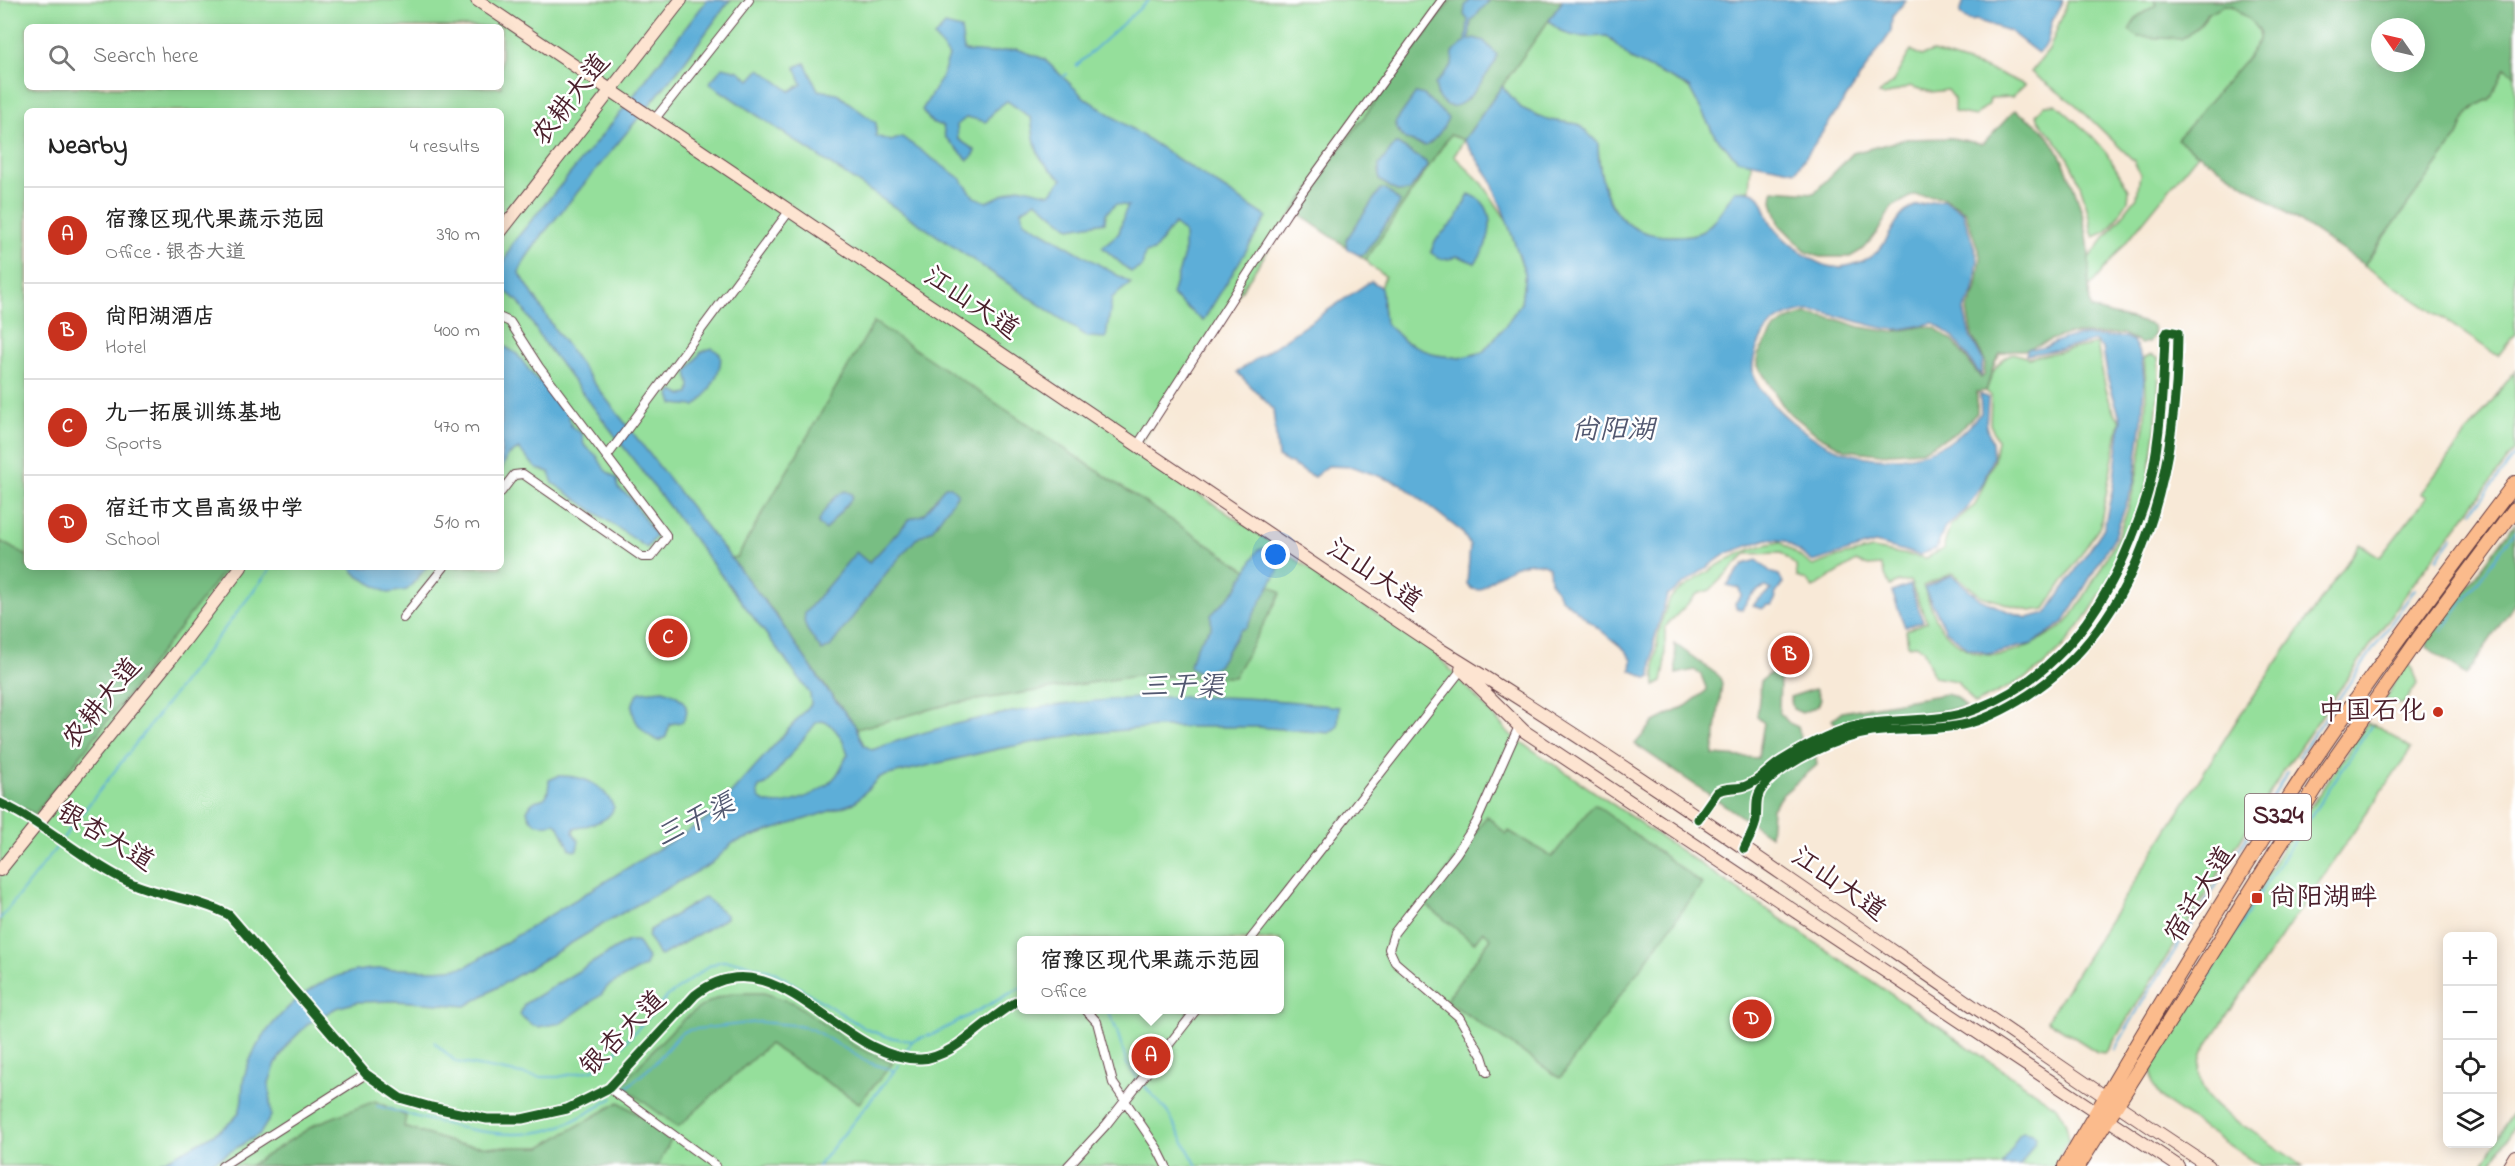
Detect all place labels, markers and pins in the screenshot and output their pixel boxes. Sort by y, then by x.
pin: C [648,616,688,660]
pin: B [1770,632,1810,678]
place label: 中国石化 [2318,693,2426,732]
marker: 中国石化 [2431,705,2445,719]
place label: 尚阳湖畔 [2269,879,2377,918]
marker: 尚阳湖畔 [2250,891,2264,905]
pin: D [1732,996,1772,1042]
pin: A [1132,1034,1170,1078]

